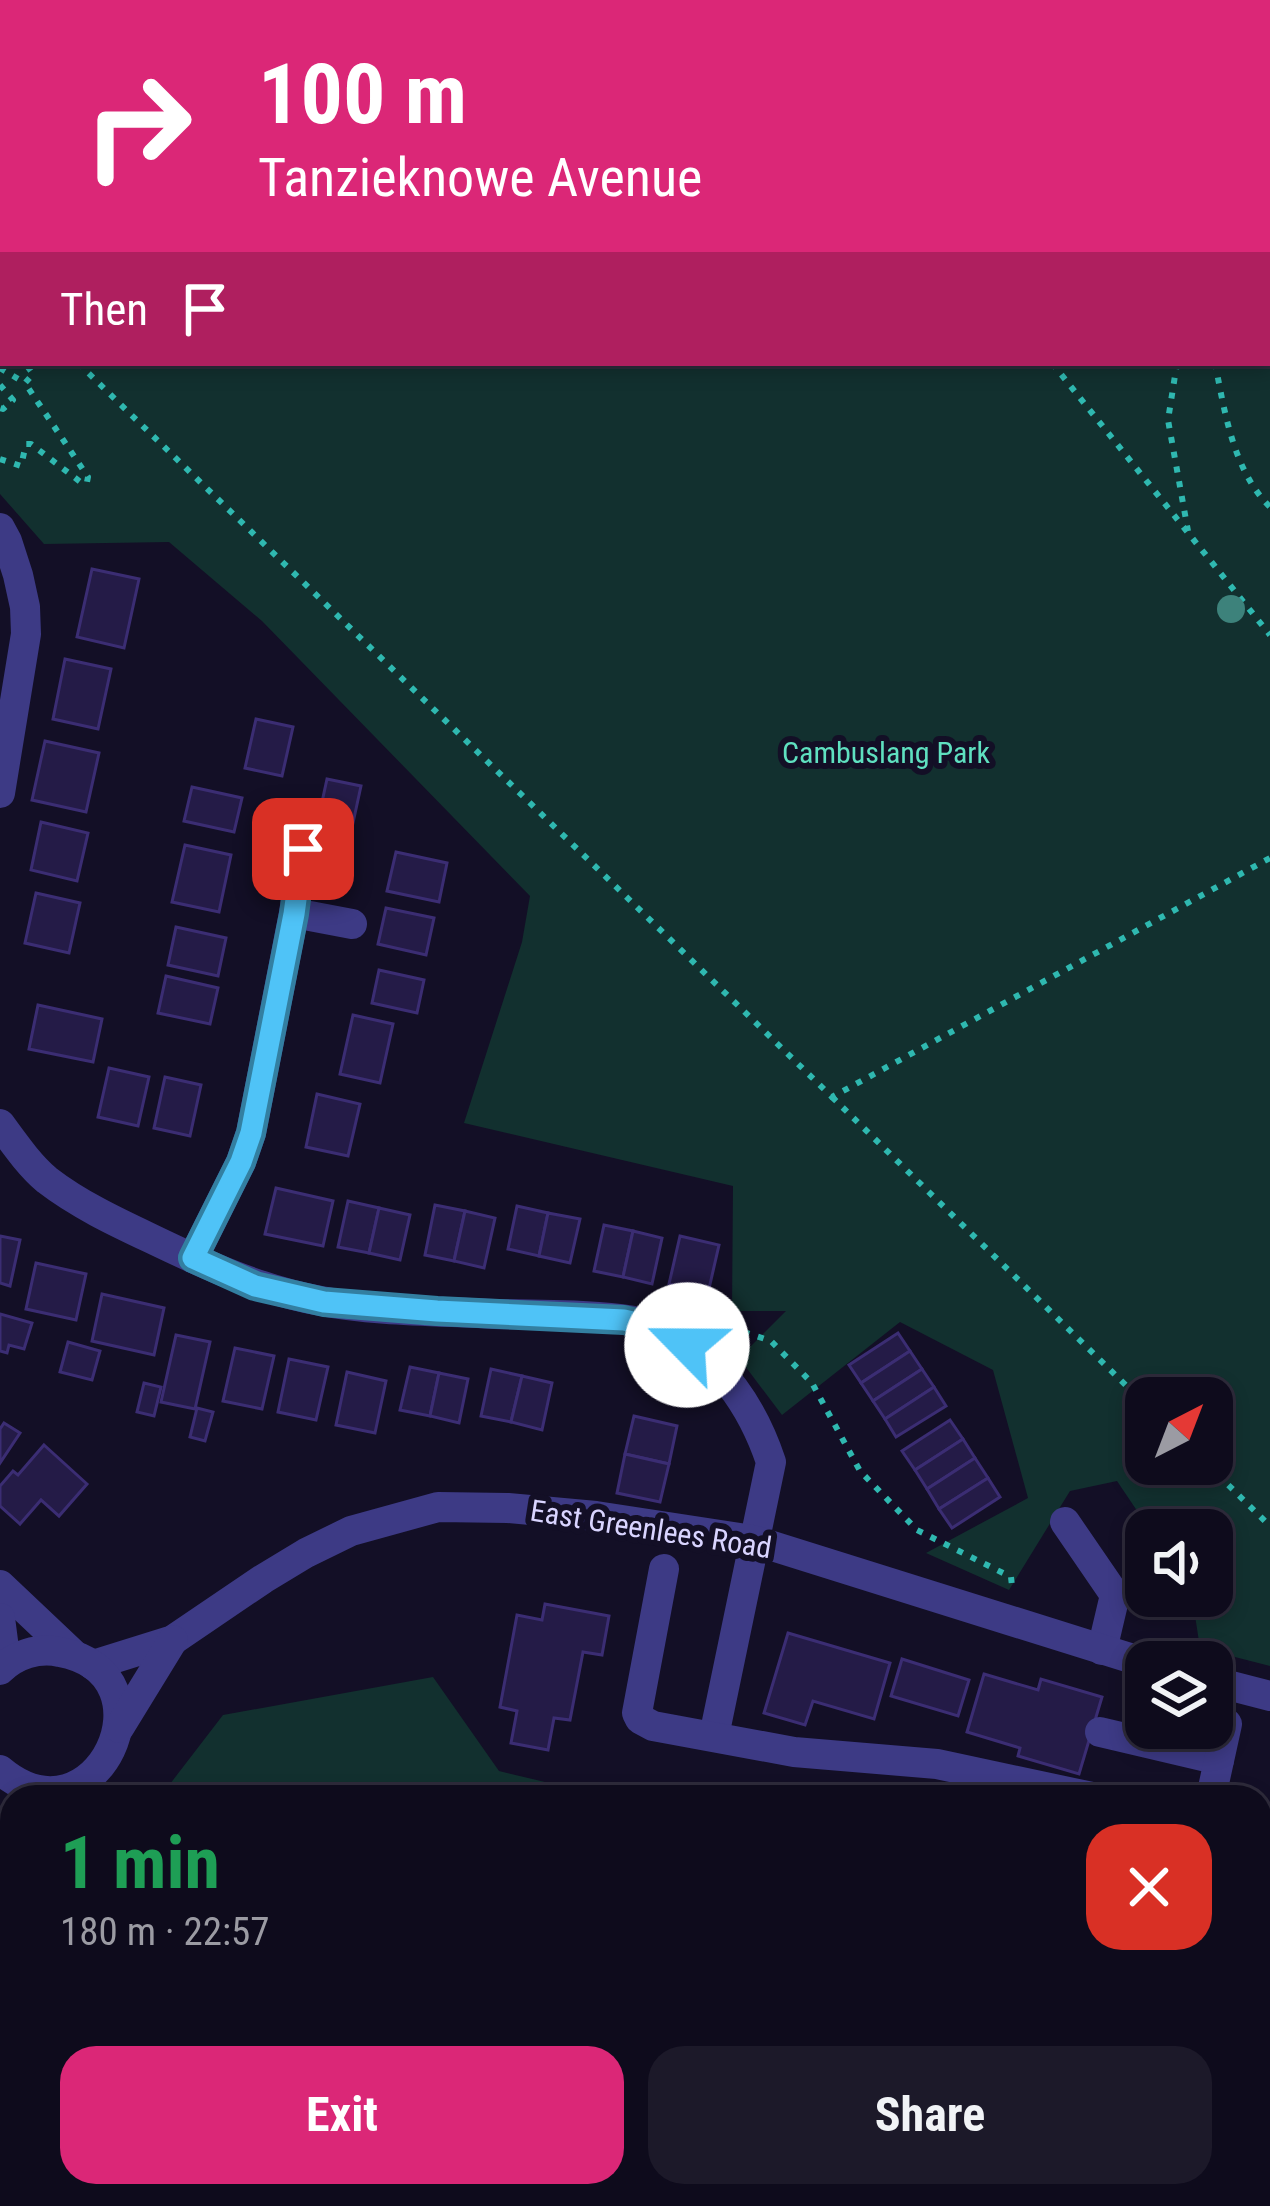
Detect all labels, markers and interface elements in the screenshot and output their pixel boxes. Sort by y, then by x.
text: 100 m [258,45,467,144]
icon: right [60,48,216,204]
text: Tanzieknowe Avenue [258,146,702,209]
icon: arrive [172,276,238,342]
text: Then [60,283,148,336]
park label: Cambuslang Park [782,735,990,770]
pin [252,798,354,900]
icon: arrive [270,816,336,882]
position arrow [624,1282,750,1408]
north arrow [1125,1377,1233,1485]
map controls [1125,1377,1233,1749]
street label: East Greenlees Road [528,1493,774,1565]
button: sound [1125,1509,1233,1617]
button: layers [1125,1641,1233,1749]
text: 1 min [60,1821,220,1906]
button: close [1086,1824,1212,1950]
text: 180 m · 22:57 [60,1909,270,1955]
button: Exit [60,2046,624,2184]
button: Share [648,2046,1212,2184]

